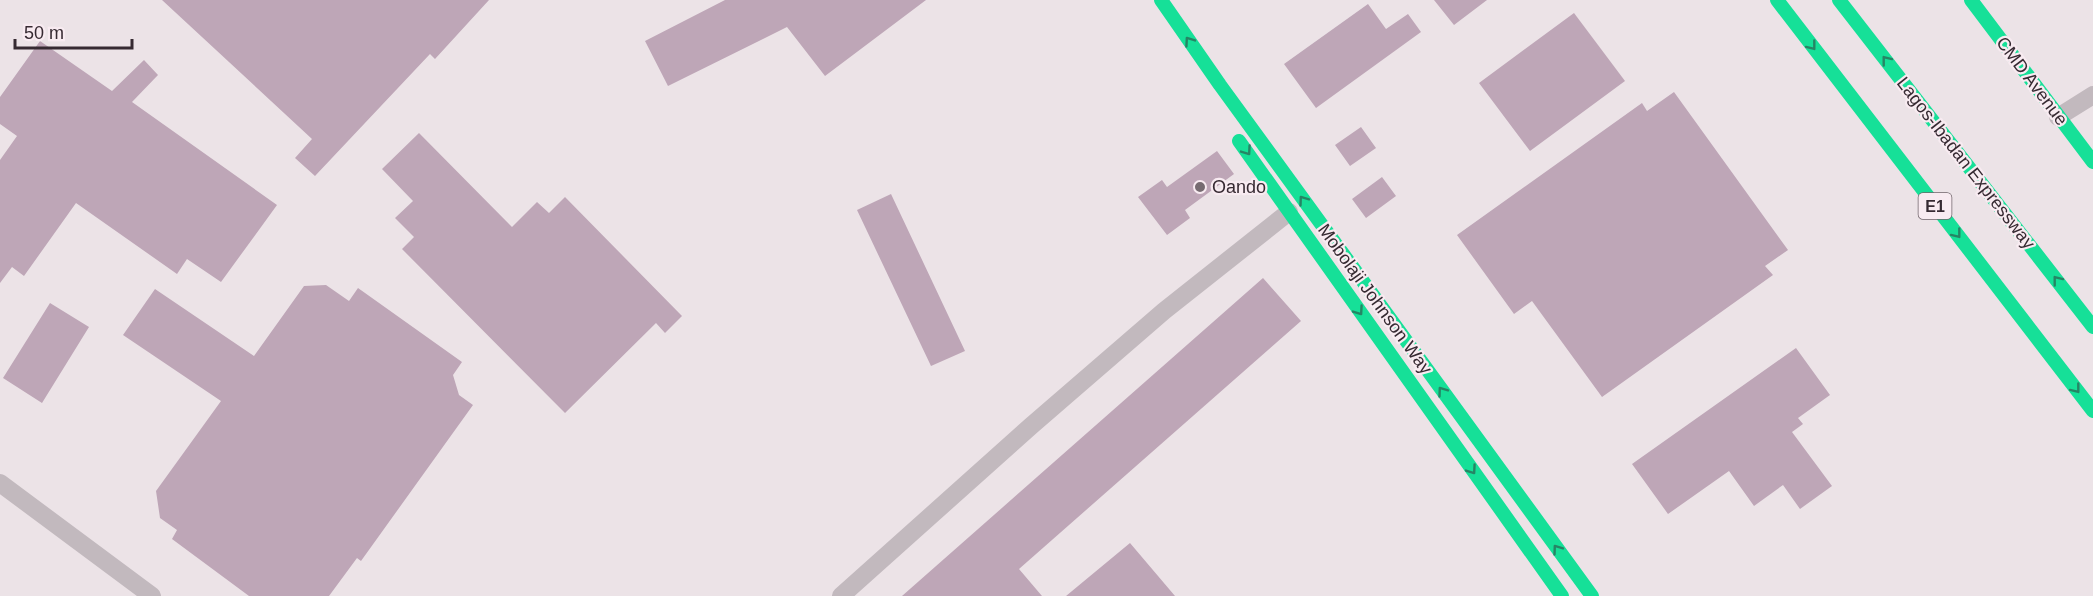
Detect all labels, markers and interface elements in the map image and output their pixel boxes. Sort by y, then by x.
scale bar [15,12,132,50]
text: 50 m [24,23,64,43]
street label: CMD Avenue [1992,33,2072,129]
one-way arrow [1185,37,1196,48]
one-way arrow [1805,40,1816,51]
one-way arrow [1882,56,1893,67]
street label: Lagos-Ibadan Expressway [1893,73,2039,253]
one-way arrow [1240,145,1251,156]
place label: Oando [1212,177,1266,197]
marker: Oando [1193,180,1207,194]
road number: E1 [1918,193,1952,219]
one-way arrow [1299,195,1310,206]
street label: Mobolaji Johnson Way [1314,220,1436,378]
one-way arrow [1949,228,1960,239]
one-way arrow [2054,276,2065,287]
one-way arrow [1352,304,1363,315]
one-way arrow [2068,382,2079,393]
one-way arrow [1438,387,1449,398]
one-way arrow [1465,463,1476,474]
one-way arrow [1553,544,1564,555]

